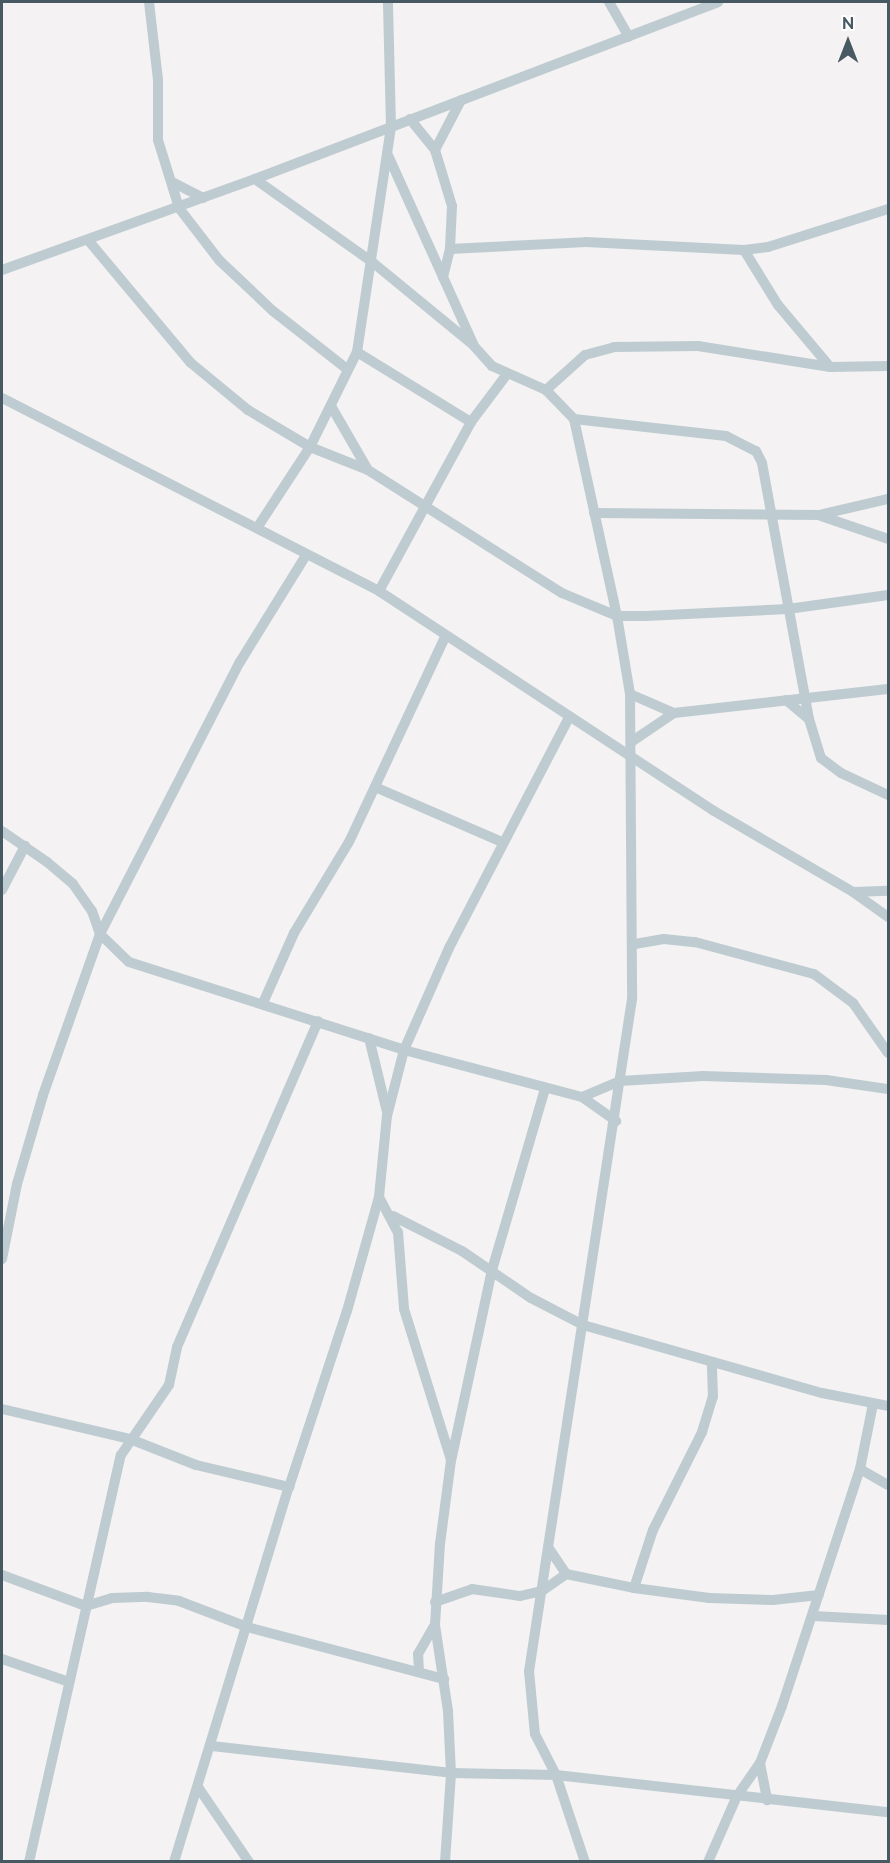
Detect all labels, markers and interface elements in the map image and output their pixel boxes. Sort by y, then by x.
north arrow [818,12,878,72]
text: N [842,14,854,33]

